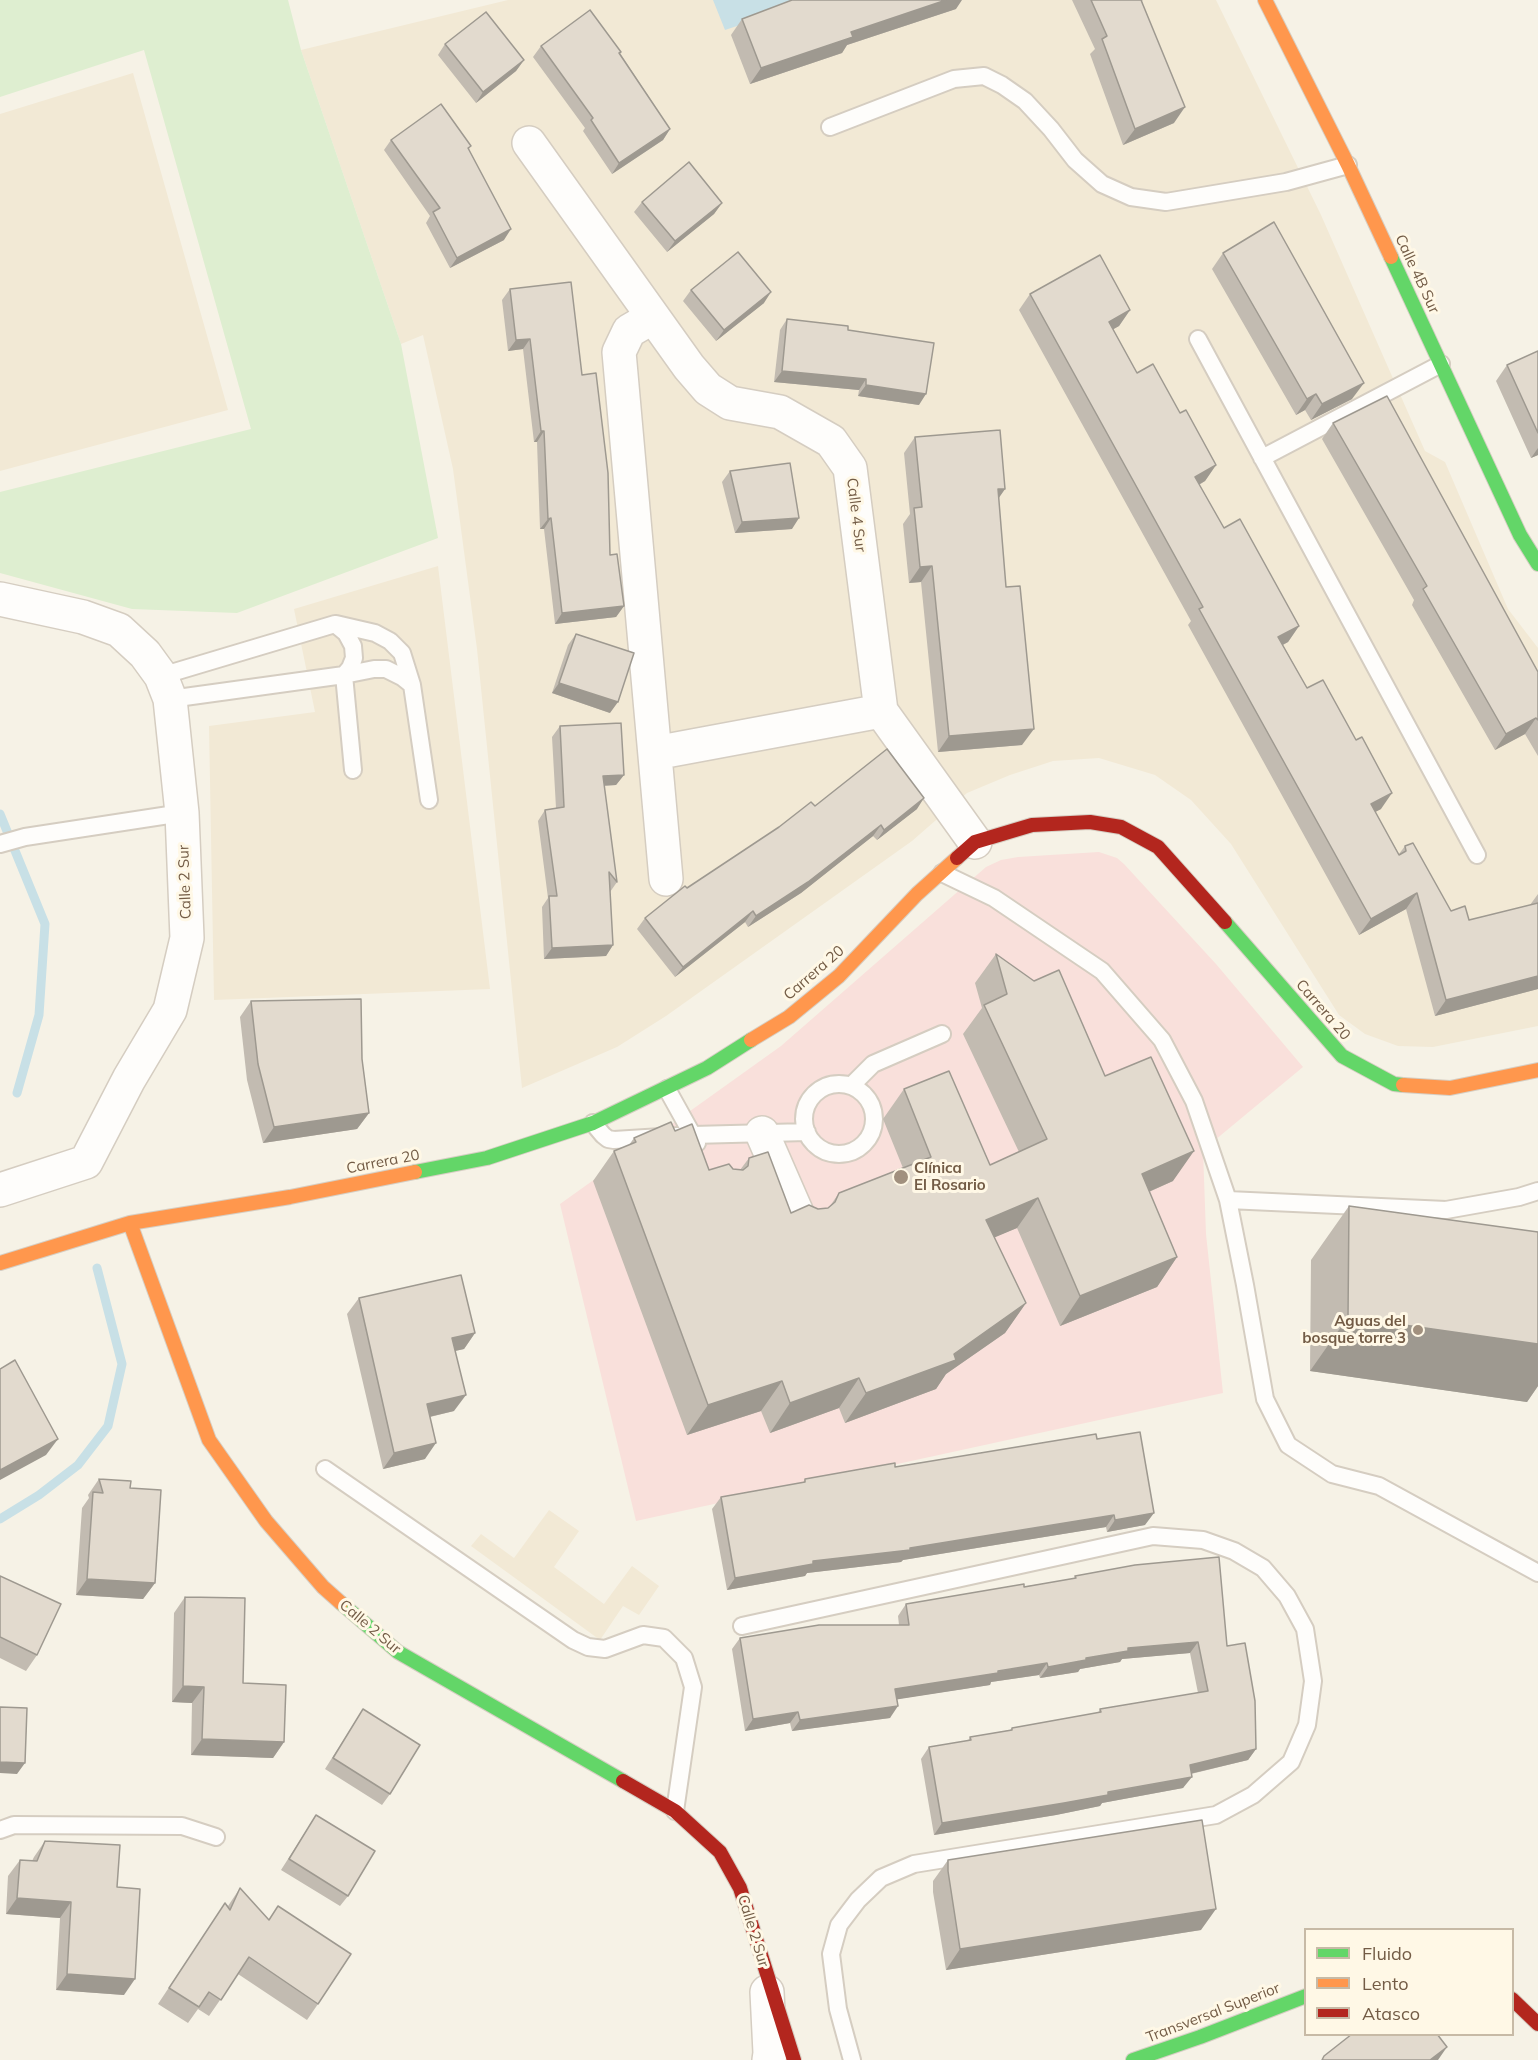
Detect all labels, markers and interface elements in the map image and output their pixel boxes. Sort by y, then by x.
street label: Calle 4B Sur [1391,232,1443,316]
street label: Calle 4 Sur [843,477,869,553]
street label: Calle 2 Sur [175,844,195,920]
street label: Carrera 20 [780,942,848,1004]
street label: Carrera 20 [1292,976,1354,1044]
street label: Carrera 20 [345,1146,421,1178]
place label: Clínica El Rosario [914,1159,986,1194]
marker: Clínica El Rosario [892,1168,910,1186]
place label: Aguas del bosque torre 3 [1302,1312,1406,1347]
marker: Aguas del bosque torre 3 [1411,1323,1425,1337]
street label: Calle 2 Sur [336,1596,404,1658]
street label: Calle 2 Sur [733,1893,773,1969]
legend [1304,1928,1514,2036]
text: Fluido [1362,1942,1412,1965]
text: Lento [1362,1972,1409,1995]
street label: Transversal Superior [1144,1979,1282,2047]
text: Atasco [1362,2002,1420,2025]

